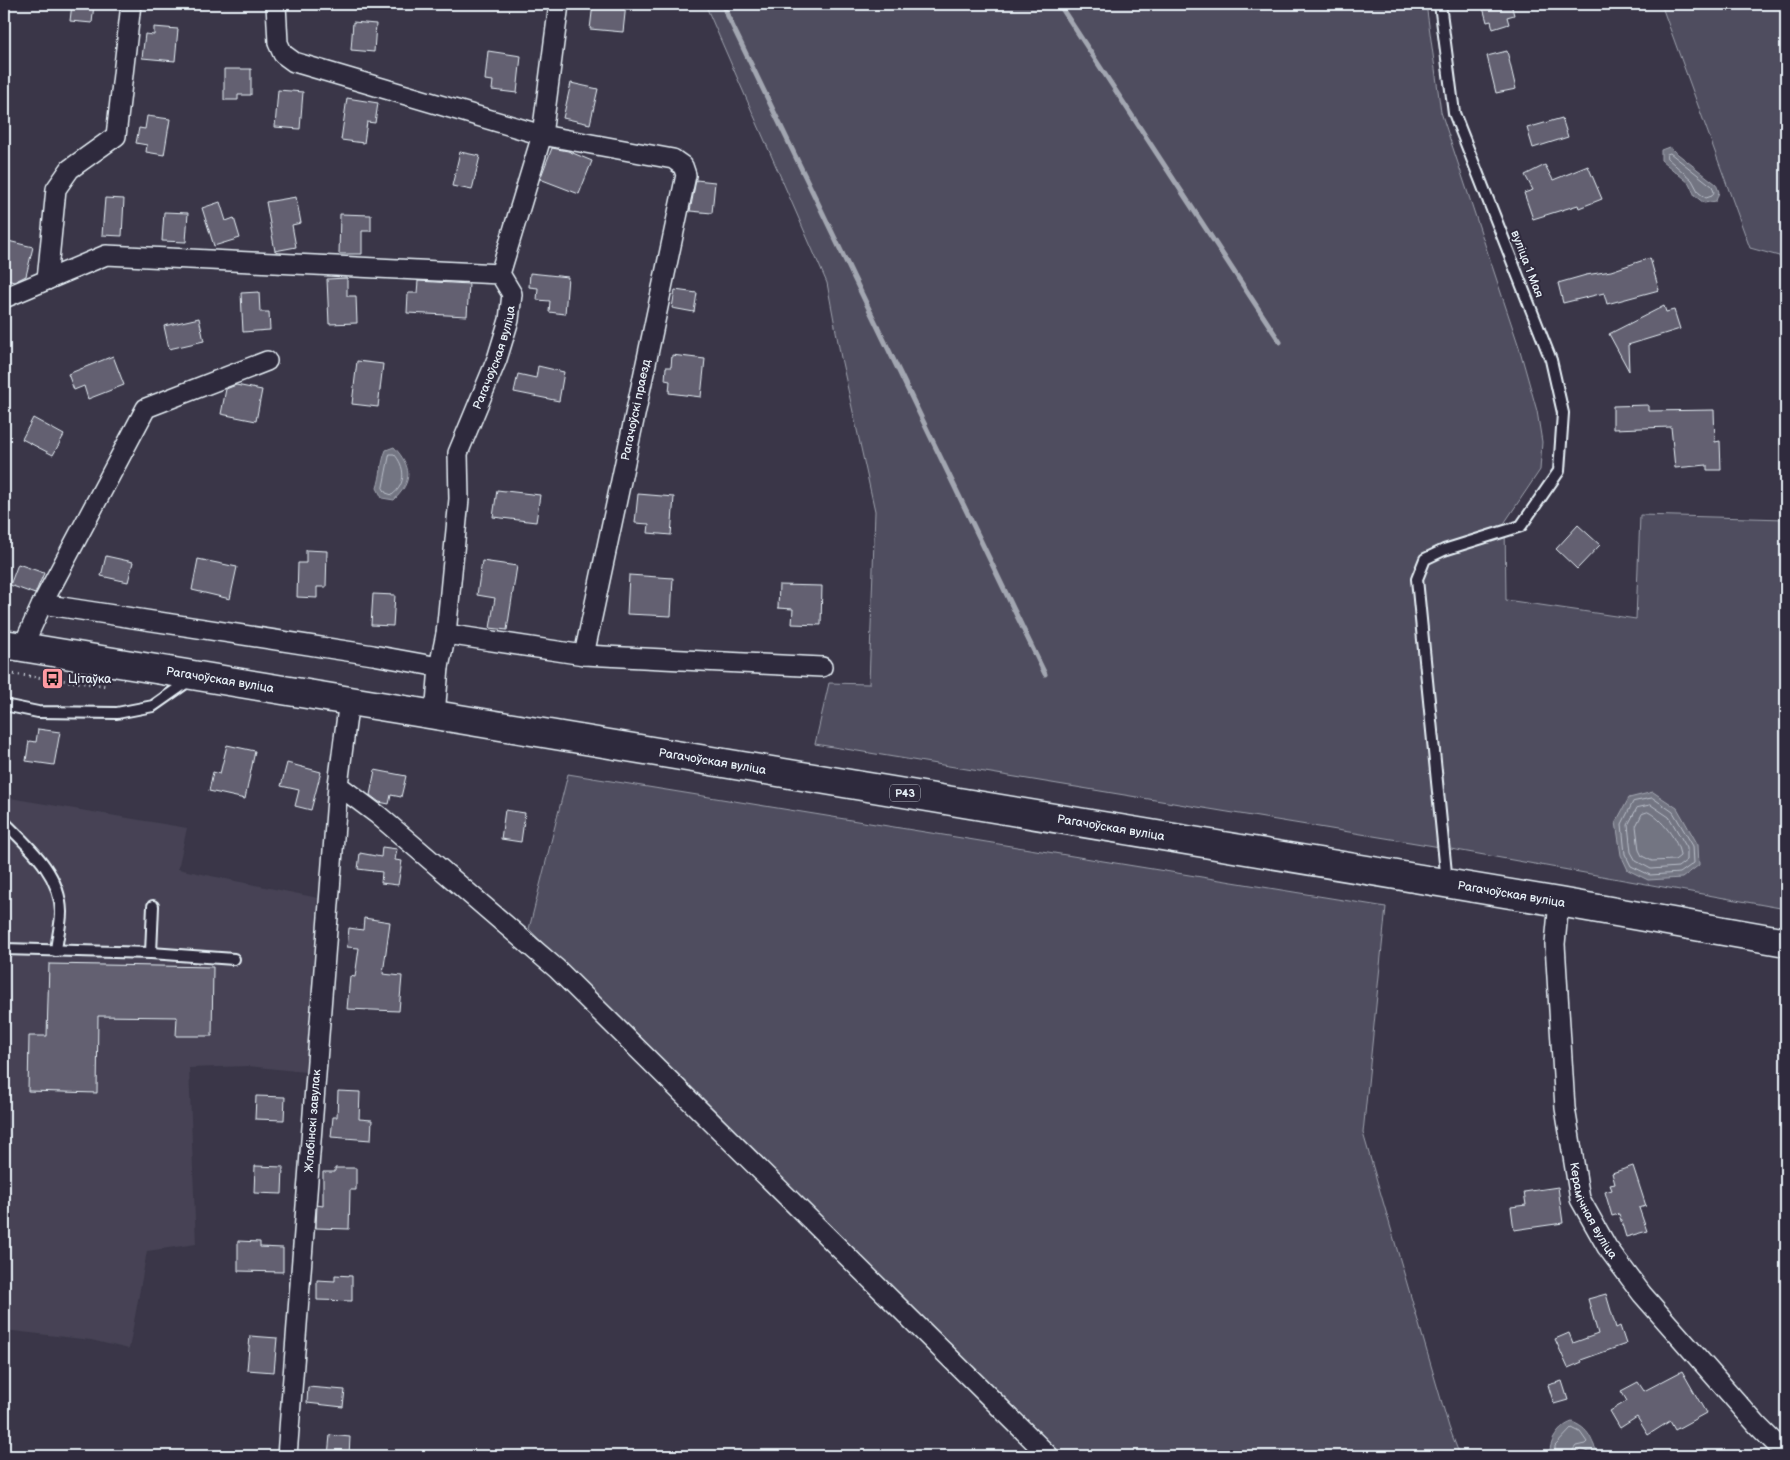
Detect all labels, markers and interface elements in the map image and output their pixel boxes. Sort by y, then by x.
street label: вуліца 1 Мая [1507,228,1547,300]
street label: Рагачоўская вуліца [469,305,518,412]
street label: Рагачоўскі праезд [618,357,654,462]
street label: Рагачоўская вуліца [165,663,275,696]
bus stop icon: Цітаўка [40,667,64,691]
place label: Цітаўка [68,672,111,687]
street label: Рагачоўская вуліца [657,745,767,777]
road number: Р43 [890,784,920,801]
street label: Рагачоўская вуліца [1056,811,1166,844]
street label: Рагачоўская вуліца [1456,878,1567,910]
street label: Жлобінскі завулак [301,1068,324,1173]
street label: Керамічная вуліца [1567,1161,1621,1262]

